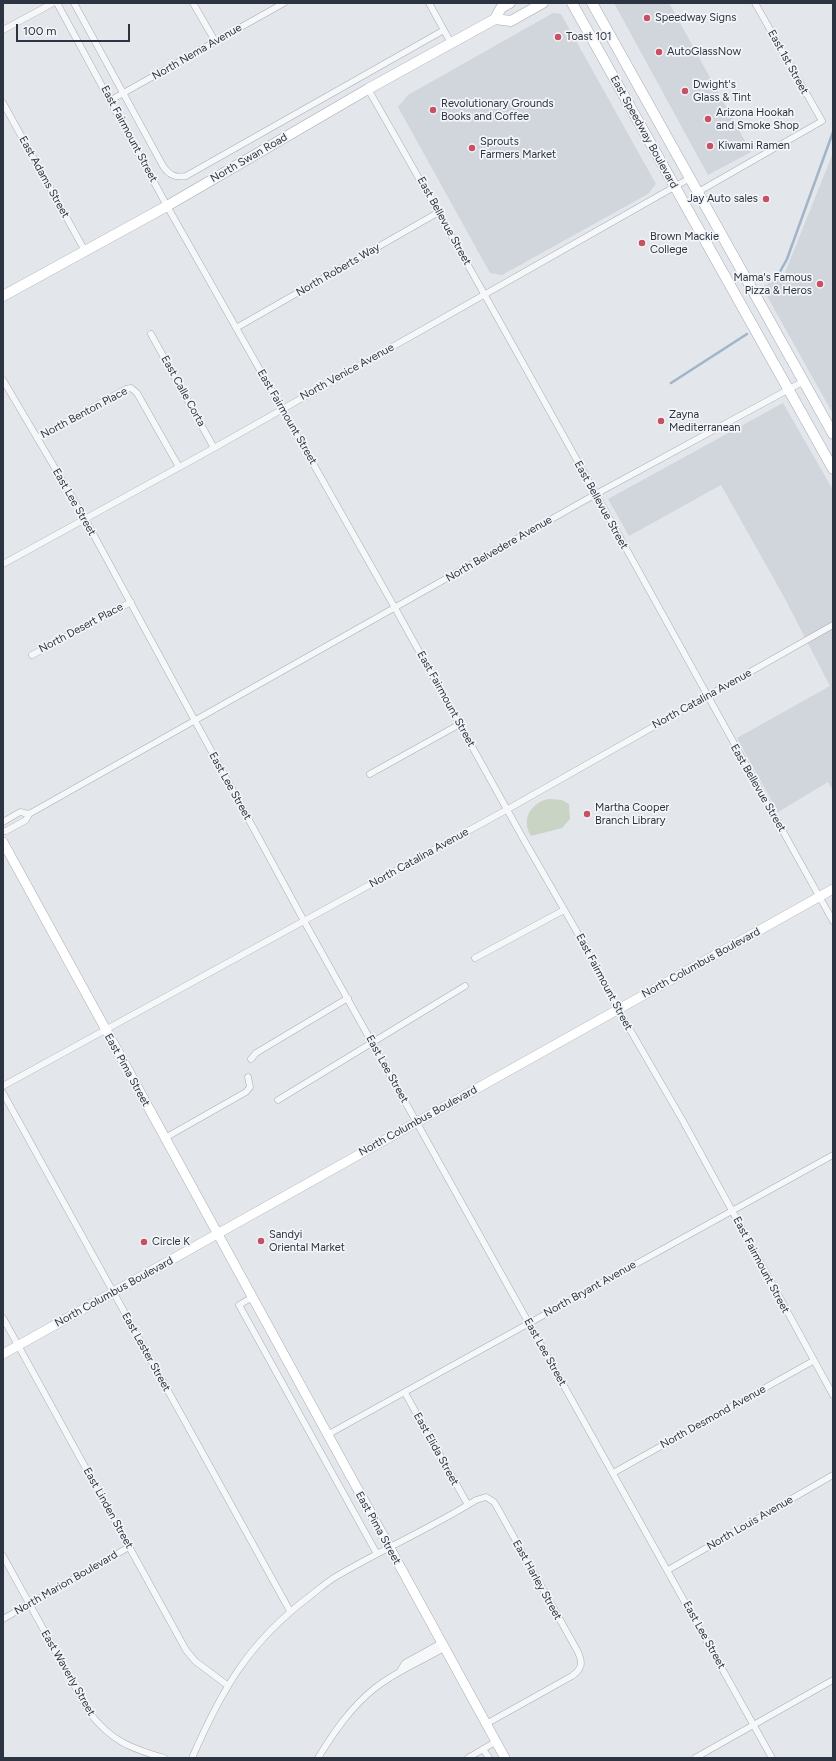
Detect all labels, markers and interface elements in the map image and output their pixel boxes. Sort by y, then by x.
place label: Speedway Signs [655,11,736,25]
marker: Speedway Signs [642,13,652,23]
scale bar [18,16,132,42]
street label: North Nema Avenue [150,21,244,83]
text: 100 m [23,24,57,38]
street label: East 1st Street [765,28,811,96]
place label: Toast 101 [566,30,612,44]
marker: Toast 101 [553,32,563,42]
place label: AutoGlassNow [667,45,741,59]
marker: AutoGlassNow [654,47,664,57]
street label: East Speedway Boulevard [607,73,681,191]
place label: Dwight's Glass & Tint [693,78,751,104]
street label: East Fairmount Street [98,83,160,185]
marker: Dwight's Glass & Tint [680,86,690,96]
place label: Revolutionary Grounds Books and Coffee [441,97,554,123]
marker: Revolutionary Grounds Books and Coffee [428,105,438,115]
place label: Arizona Hookah and Smoke Shop [716,106,799,132]
marker: Arizona Hookah and Smoke Shop [703,114,713,124]
street label: North Swan Road [208,131,290,185]
street label: East Adams Street [16,134,72,220]
place label: Sprouts Farmers Market [480,135,556,161]
place label: Kiwami Ramen [718,139,790,153]
marker: Kiwami Ramen [705,141,715,151]
marker: Sprouts Farmers Market [467,143,477,153]
street label: East Bellevue Street [414,175,474,267]
place label: Jay Auto sales [687,192,758,206]
marker: Jay Auto sales [761,194,771,204]
place label: Brown Mackie College [650,230,719,256]
marker: Brown Mackie College [637,238,647,248]
street label: North Roberts Way [294,241,382,299]
place label: Mama's Famous Pizza & Heros [734,271,812,297]
marker: Mama's Famous Pizza & Heros [815,279,825,289]
street label: North Venice Avenue [298,341,396,403]
street label: East Calle Corta [158,353,208,429]
street label: East Fairmount Street [254,367,320,467]
street label: North Benton Place [38,385,130,441]
place label: Zayna Mediterranean [669,408,740,434]
marker: Zayna Mediterranean [656,416,666,426]
street label: East Bellevue Street [571,459,631,551]
street label: East Lee Street [49,466,99,538]
street label: North Belvedere Avenue [444,513,554,585]
street label: North Desert Place [37,600,125,656]
street label: East Fairmount Street [414,649,478,749]
street label: North Catalina Avenue [650,666,754,732]
street label: East Bellevue Street [728,742,788,834]
street label: East Lee Street [206,750,254,822]
place label: Martha Cooper Branch Library [595,801,669,827]
marker: Martha Cooper Branch Library [582,809,592,819]
street label: North Catalina Avenue [367,825,471,891]
street label: North Columbus Boulevard [640,925,762,1001]
street label: East Fairmount Street [573,931,635,1033]
street label: East Pima Street [101,1031,153,1109]
street label: East Lee Street [363,1033,411,1105]
street label: North Columbus Boulevard [357,1083,479,1159]
street label: East Fairmount Street [730,1214,792,1316]
place label: Sandyi Oriental Market [269,1228,345,1254]
place label: Circle K [152,1235,190,1249]
marker: Sandyi Oriental Market [256,1236,266,1246]
marker: Circle K [139,1237,149,1247]
street label: North Columbus Boulevard [53,1254,175,1330]
street label: North Bryant Avenue [542,1258,638,1320]
street label: East Lester Street [119,1310,173,1394]
street label: East Lee Street [521,1316,569,1388]
street label: North Desmond Avenue [658,1382,768,1452]
street label: East Elida Street [411,1410,461,1488]
street label: East Linden Street [80,1465,136,1551]
street label: East Pima Street [352,1489,404,1567]
street label: North Louis Avenue [705,1493,795,1553]
street label: East Harley Street [510,1538,564,1622]
street label: North Marion Boulevard [12,1548,120,1618]
street label: East Lee Street [680,1599,728,1671]
street label: East Waverly Street [38,1628,98,1718]

